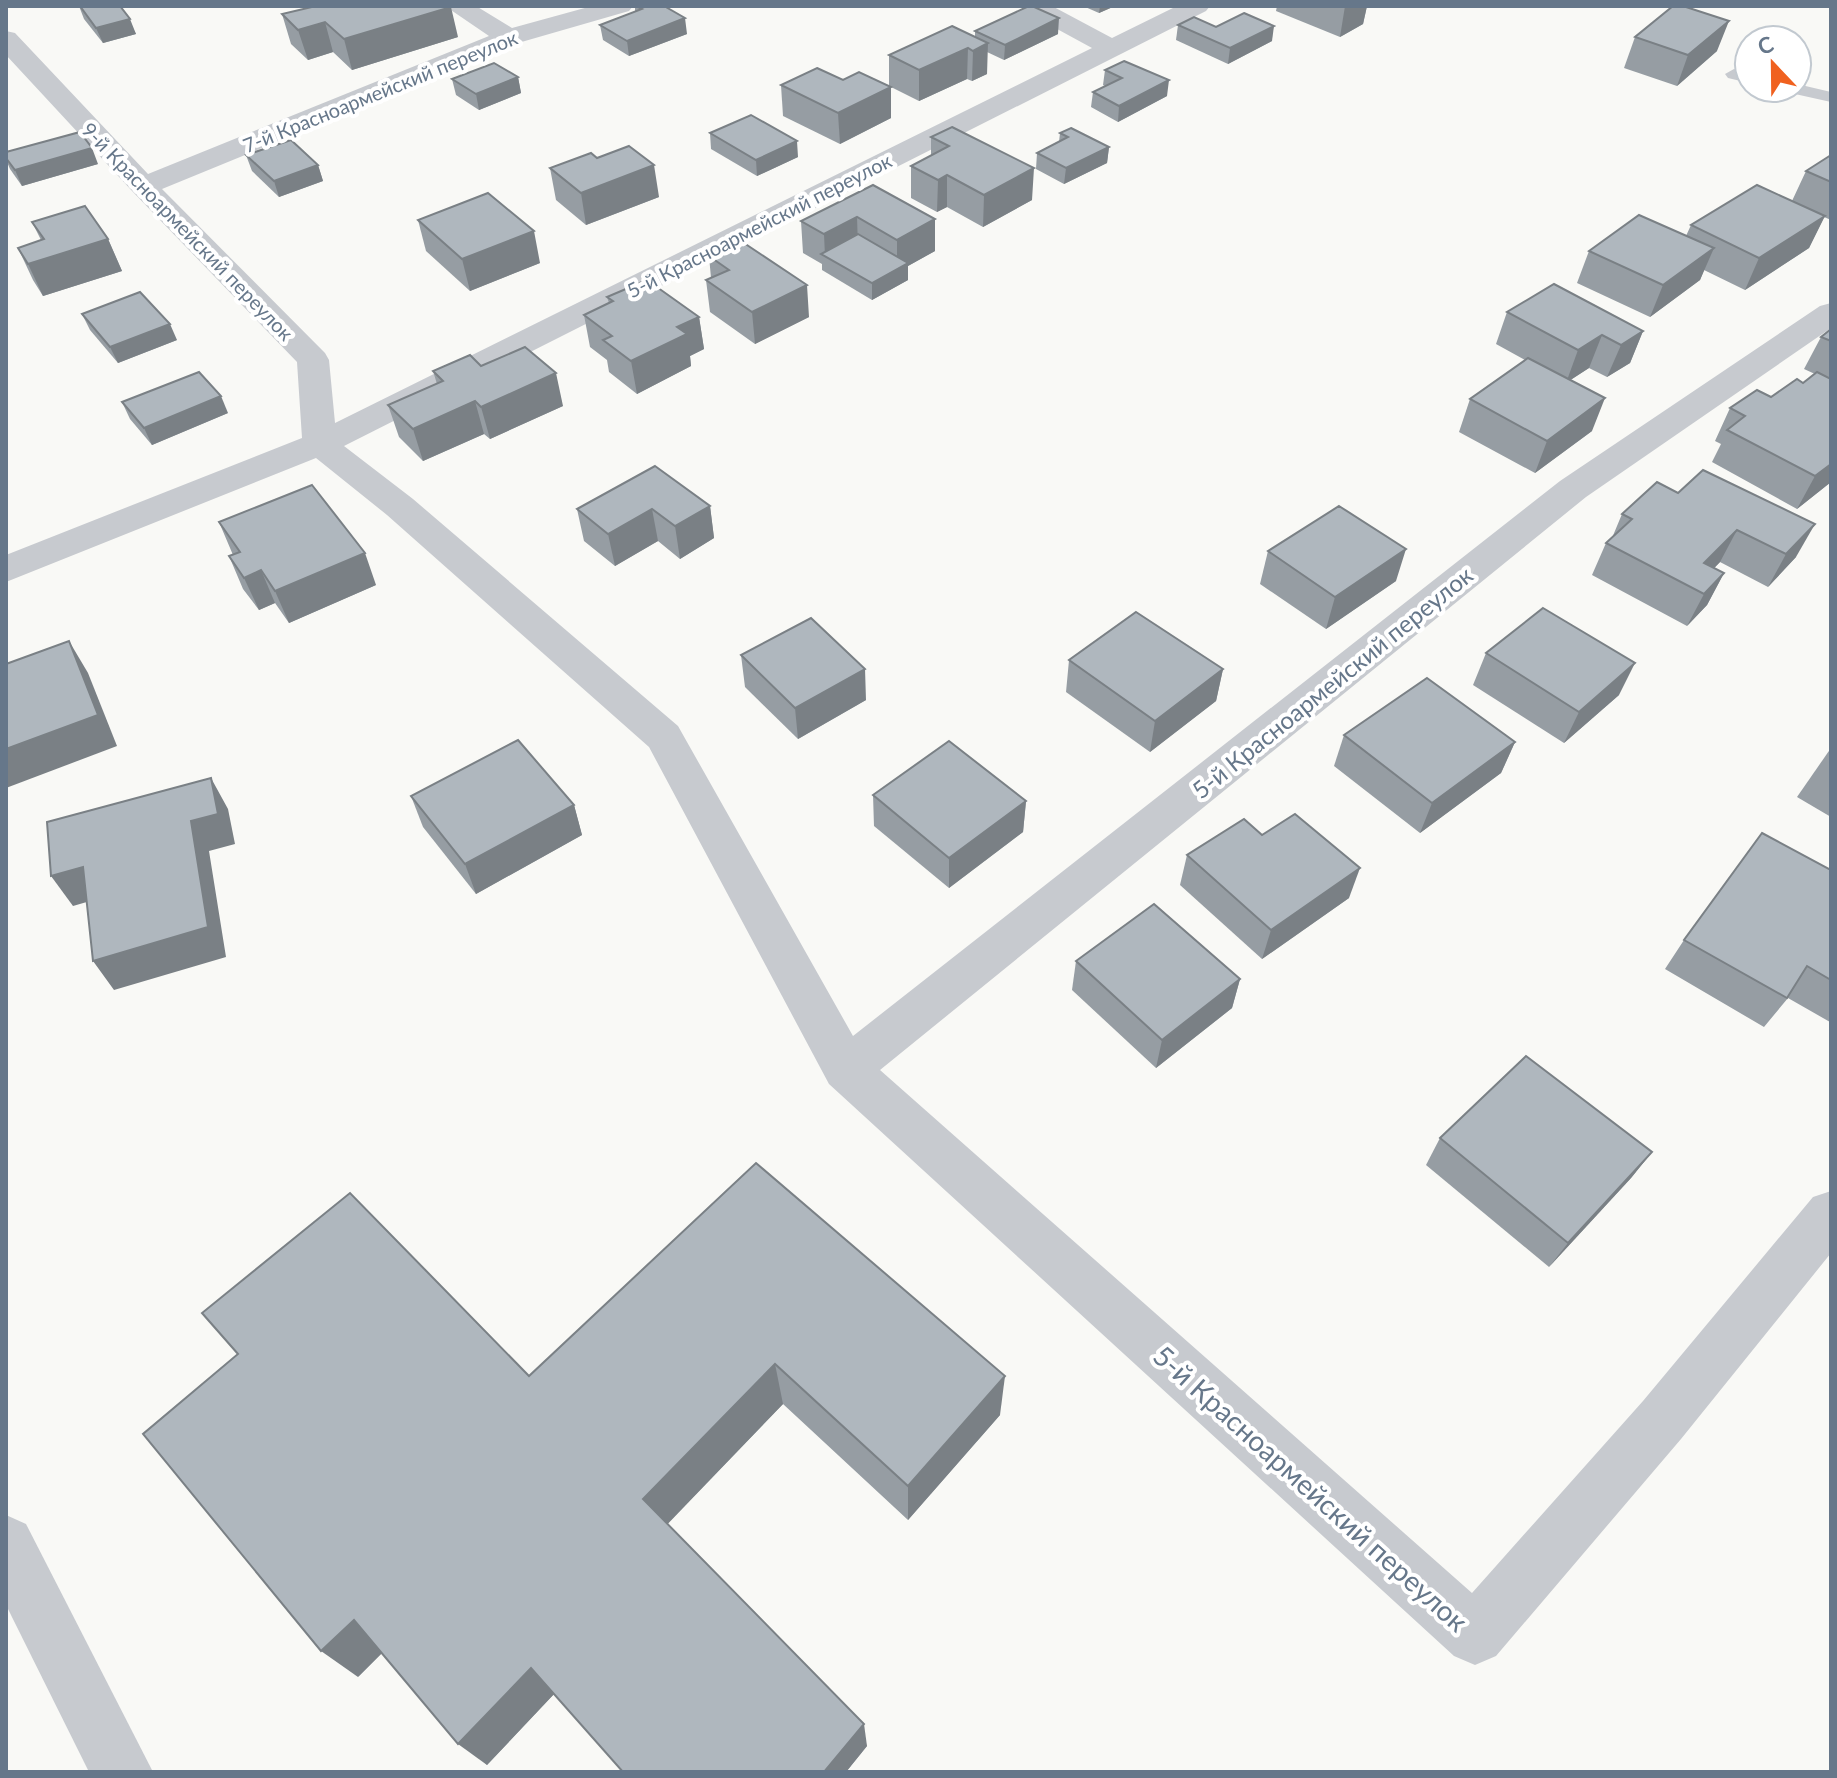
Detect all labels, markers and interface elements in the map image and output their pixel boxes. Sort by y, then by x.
north arrow [1733,24,1813,104]
street label: 7-й Красноармейский переулок [239,25,521,157]
text: С [1754,30,1778,60]
street label: 9-й Красноармейский переулок [77,117,299,345]
street label: 5-й Красноармейский переулок [623,147,896,302]
street label: 5-й Красноармейский переулок [1186,559,1479,804]
street label: 5-й Красноармейский переулок [1147,1338,1476,1639]

